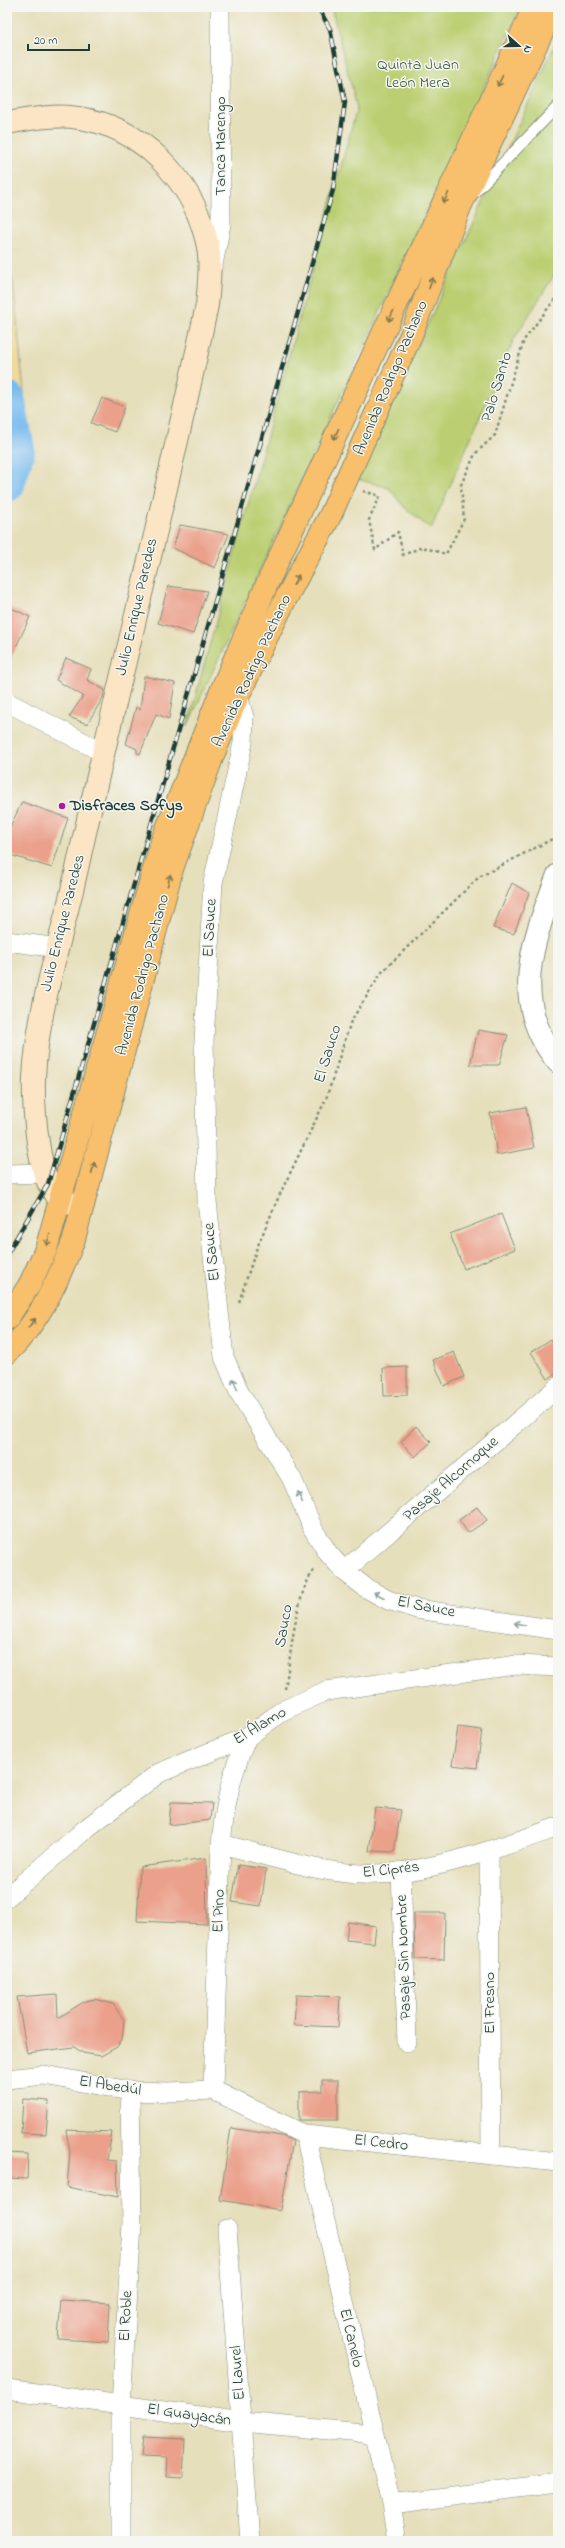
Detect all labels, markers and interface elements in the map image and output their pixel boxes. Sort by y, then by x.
scale bar [28,26,89,52]
north arrow [499,26,539,66]
text: 20 m [34,32,57,50]
text: N [519,43,536,56]
park label: Quinta Juan León Mera [377,53,459,95]
one-way arrow [496,74,503,86]
street label: Tanca Marengo [209,96,233,196]
one-way arrow [442,192,449,204]
one-way arrow [428,278,436,290]
street label: Avenida Rodrigo Pachano [348,297,434,459]
one-way arrow [387,310,394,322]
street label: Palo Santo [475,349,519,425]
one-way arrow [332,428,340,440]
street label: Julio Enrique Paredes [110,536,164,678]
one-way arrow [292,574,300,586]
street label: Avenida Rodrigo Pachano [206,591,298,751]
place label: Disfraces Sofys [69,794,183,819]
marker: Disfraces Sofys [57,801,67,811]
street label: Julio Enrique Paredes [34,852,92,994]
one-way arrow [166,873,173,886]
street label: Avenida Rodrigo Pachano [110,892,176,1058]
street label: El Sauce [196,897,224,958]
street label: El Sauco [308,1022,348,1086]
one-way arrow [89,1161,97,1174]
street label: El Sauce [197,1221,227,1282]
one-way arrow [44,1233,51,1246]
one-way arrow [27,1318,36,1329]
one-way arrow [231,1378,239,1390]
street label: Pasaje Alcornoque [398,1430,505,1527]
one-way arrow [296,1491,303,1503]
street label: El Sauce [395,1590,458,1625]
one-way arrow [373,1591,385,1598]
street label: Sauco [268,1603,300,1649]
one-way arrow [513,1620,526,1628]
street label: El Álamo [229,1701,291,1751]
street label: El Ciprés [361,1855,421,1885]
street label: El Pino [206,1889,232,1933]
street label: Pasaje Sin Nombre [390,1893,418,2020]
street label: El Fresno [478,1972,502,2034]
street label: El Abedúl [77,2069,143,2103]
street label: El Cedro [353,2128,409,2158]
street label: El Roble [113,2289,139,2342]
street label: El Canelo [333,2306,369,2370]
street label: El Laurel [224,2344,252,2401]
street label: El Guayacán [145,2397,233,2433]

